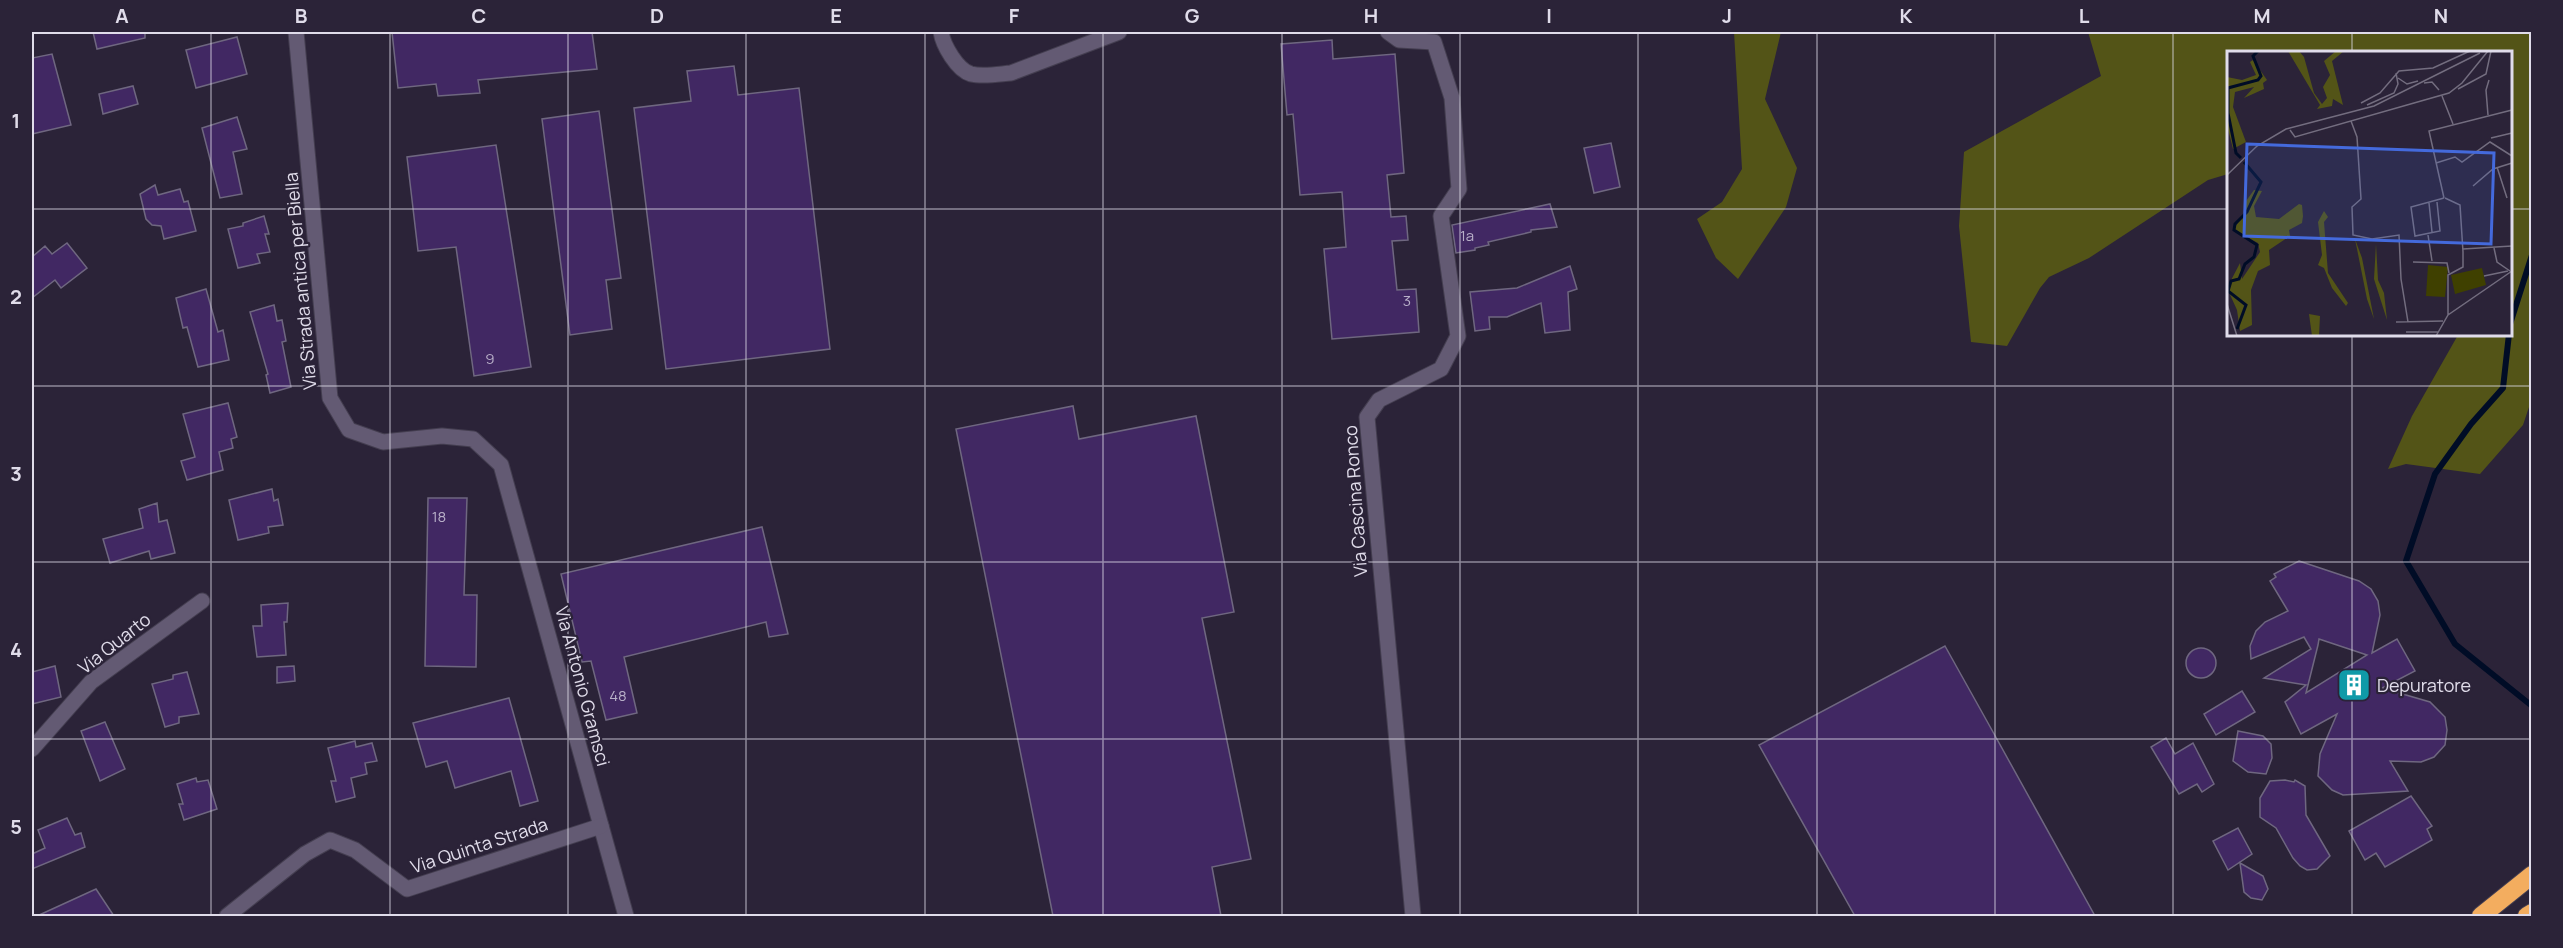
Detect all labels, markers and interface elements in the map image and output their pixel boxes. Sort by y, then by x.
text: A [115,2,129,29]
text: B [295,2,308,29]
text: C [472,2,486,29]
text: D [650,2,664,29]
text: E [830,2,842,29]
text: F [1009,2,1020,29]
text: G [1185,2,1200,29]
text: H [1364,2,1378,29]
text: I [1546,2,1552,29]
text: J [1722,2,1732,29]
text: K [1900,2,1913,29]
text: L [2079,2,2090,29]
text: M [2253,2,2271,29]
text: N [2434,2,2448,29]
inset map [2227,51,2512,336]
text: 1 [12,107,20,134]
street label: Via Strada antica per Biella [279,171,321,391]
house number: 1a [1460,225,1474,246]
text: 2 [10,283,22,310]
house number: 3 [1403,290,1411,311]
house number: 9 [485,348,495,369]
street label: Via Cascina Ronco [1338,424,1372,578]
text: 3 [10,460,22,487]
house number: 18 [432,506,446,527]
street label: Via Antonio Gramsci [550,603,616,769]
street label: Via Quarto [73,607,155,679]
text: 4 [10,636,22,663]
building icon: Depuratore [2336,667,2372,703]
place label: Depuratore [2377,673,2471,697]
house number: 48 [609,685,627,706]
street label: Via Quinta Strada [407,812,551,878]
text: 5 [10,813,22,840]

